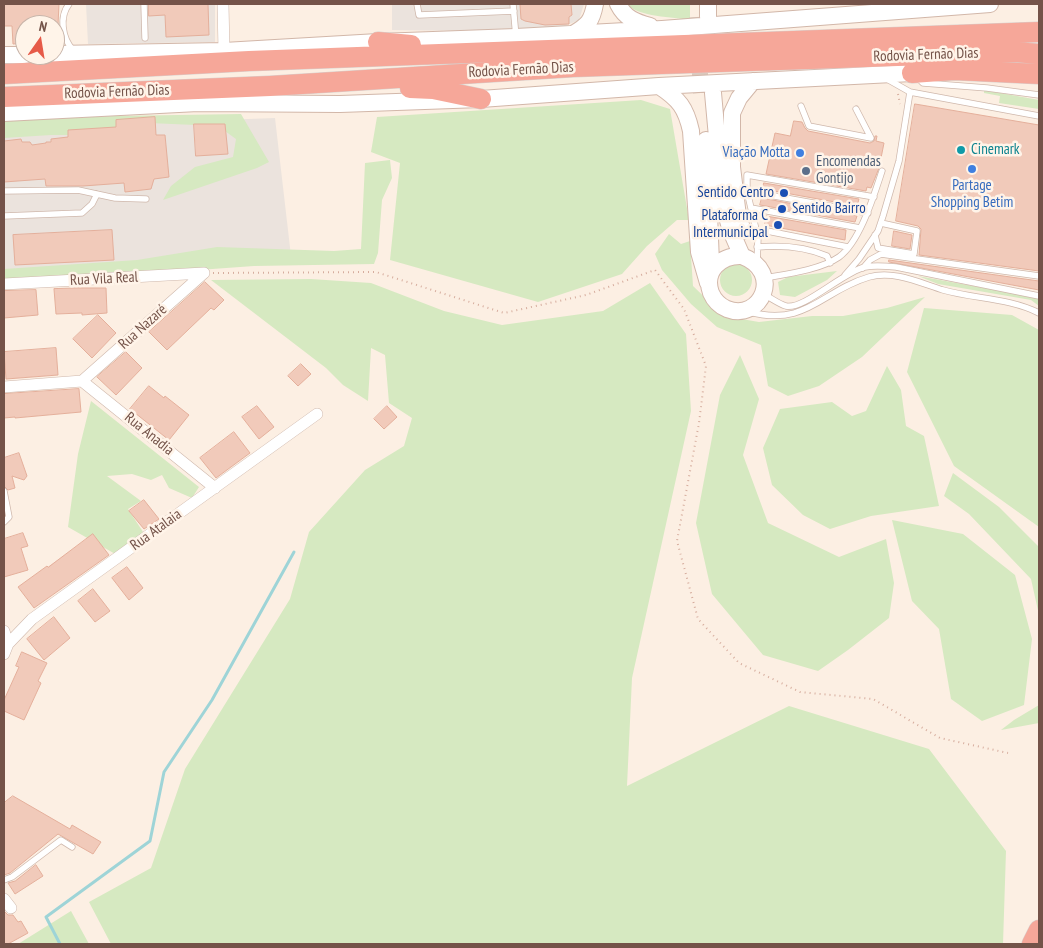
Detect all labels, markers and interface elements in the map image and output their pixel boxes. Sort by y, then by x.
north arrow [15,15,65,65]
text: N [37,17,49,36]
street label: Rodovia Fernão Dias [873,44,979,66]
street label: Rodovia Fernão Dias [468,58,574,82]
street label: Rodovia Fernão Dias [64,81,170,103]
place label: Cinemark [971,141,1020,159]
place label: Viação Motta [723,144,790,162]
marker: Cinemark [955,144,967,156]
marker: Viação Motta [794,147,806,159]
place label: Encomendas Gontijo [816,153,881,188]
marker: Partage Shopping Betim [966,163,978,175]
marker: Encomendas Gontijo [800,165,812,177]
place label: Partage Shopping Betim [931,177,1013,212]
place label: Sentido Centro [697,184,774,202]
marker: Sentido Centro [778,187,790,199]
place label: Sentido Bairro [792,200,866,218]
marker: Sentido Bairro [776,203,788,215]
place label: Plataforma C Intermunicipal [693,207,768,242]
marker: Plataforma C Intermunicipal [772,219,784,231]
street label: Rua Vila Real [70,268,138,290]
street label: Rua Nazaré [115,301,171,353]
street label: Rua Anadia [121,409,177,459]
street label: Rua Atalaia [127,505,185,555]

